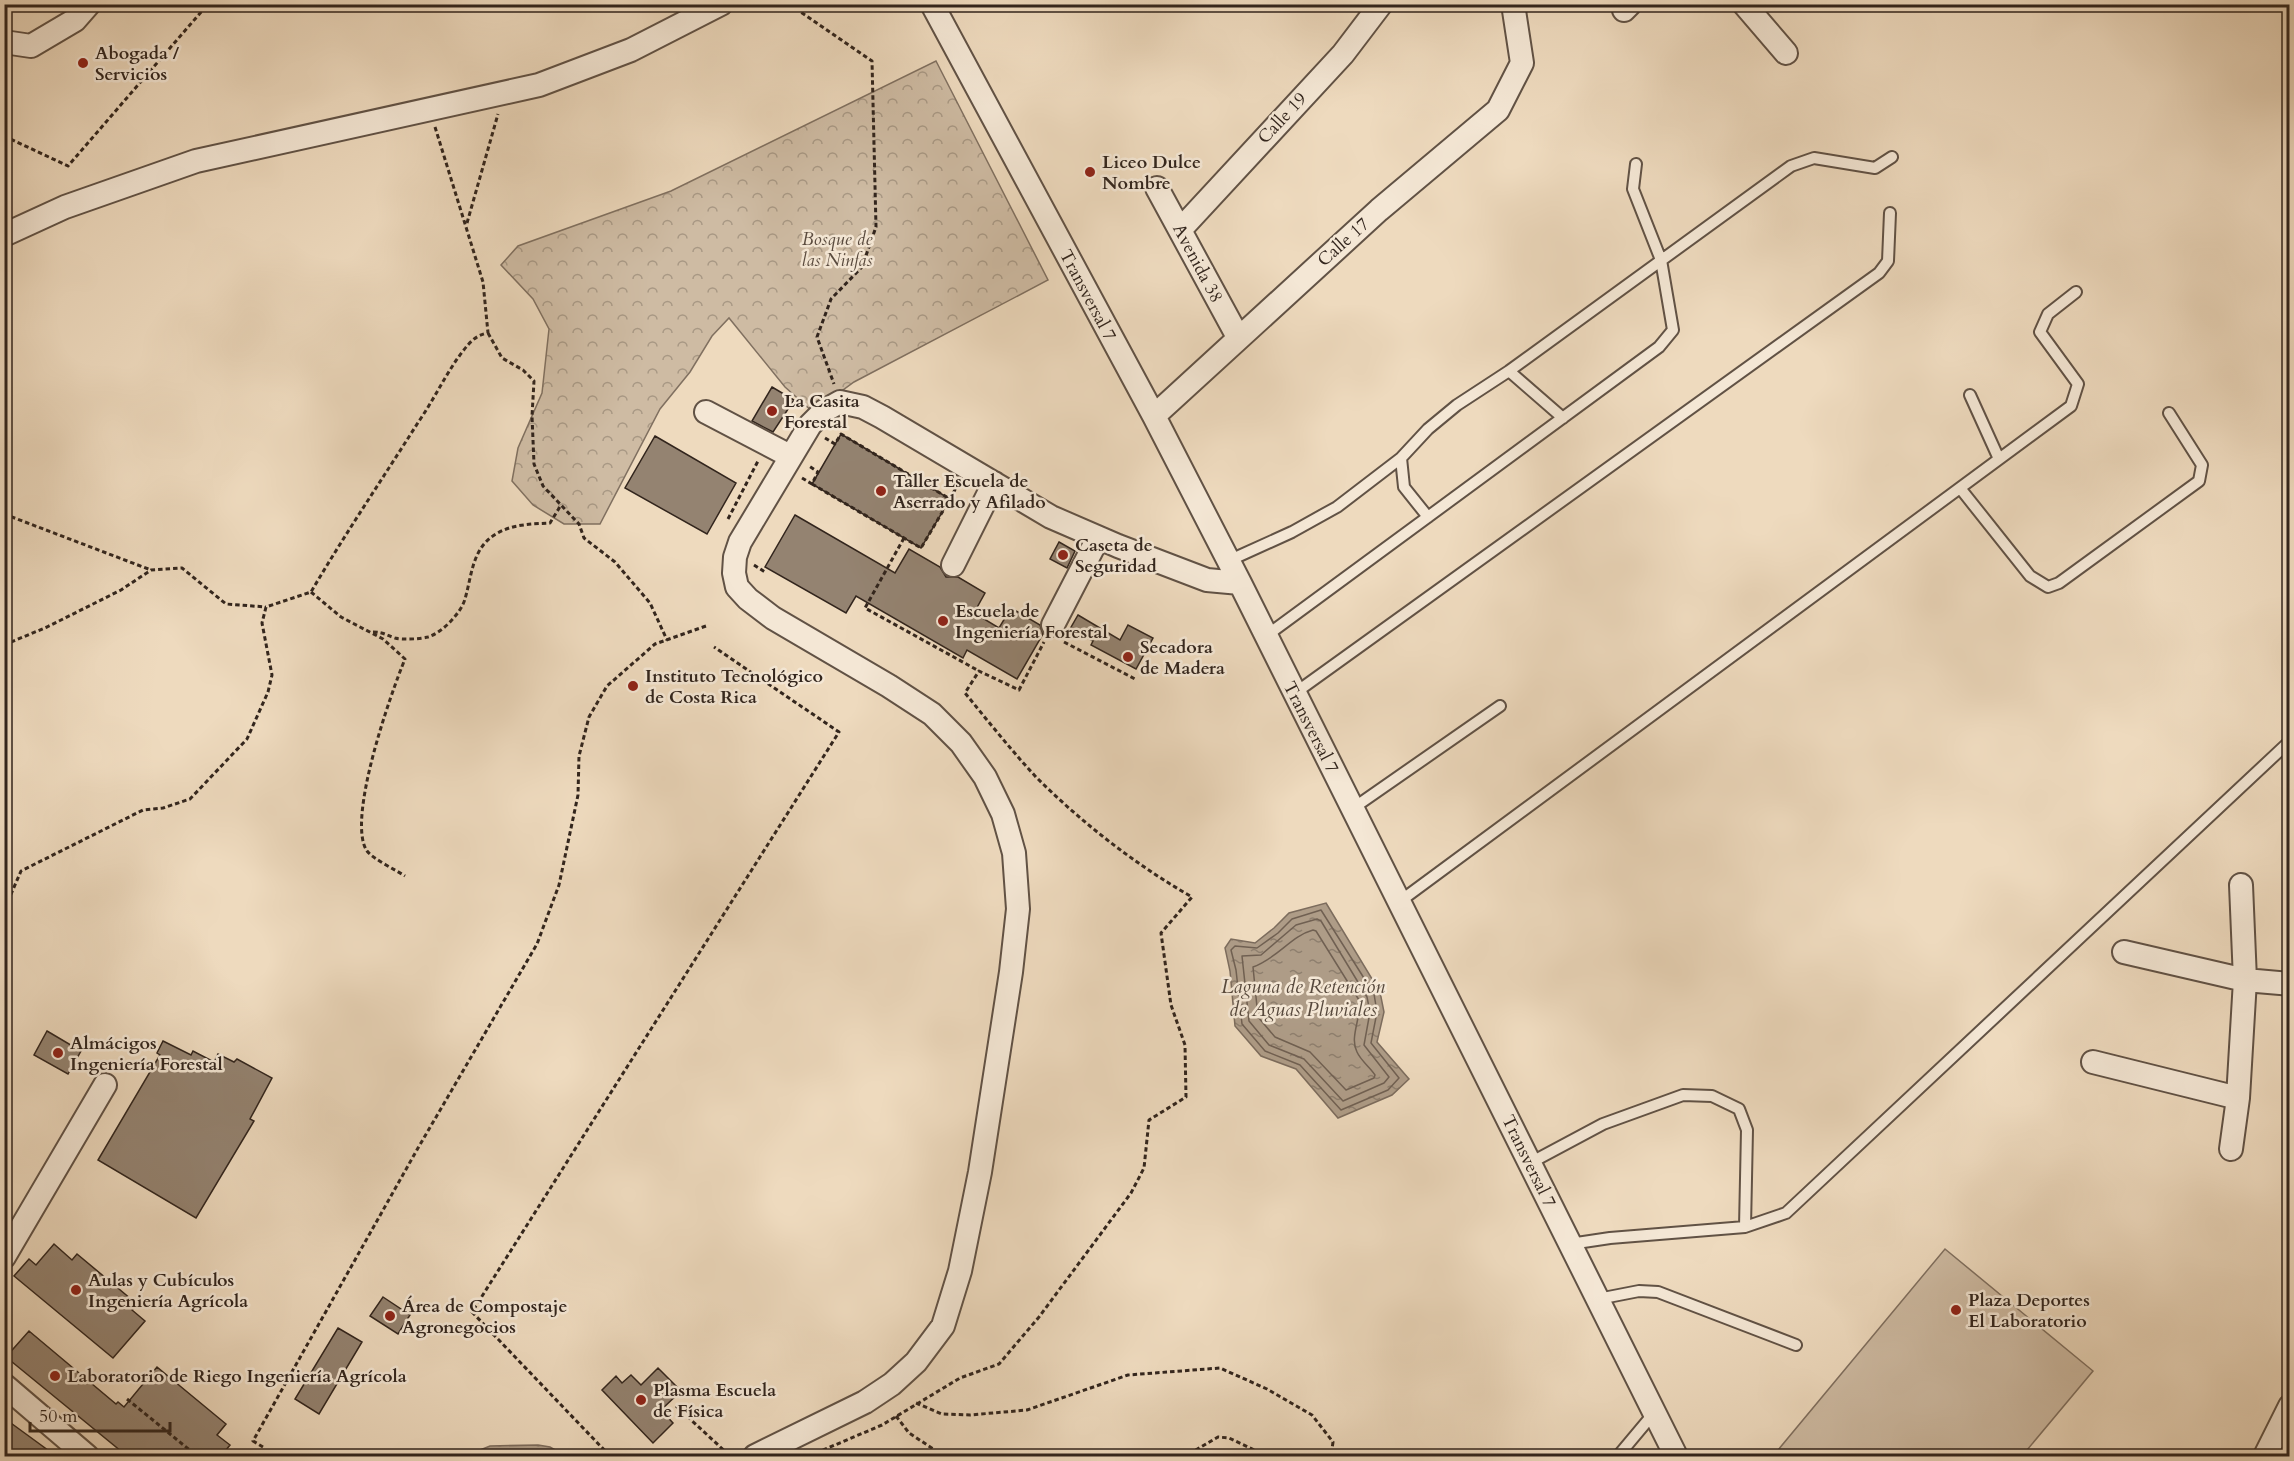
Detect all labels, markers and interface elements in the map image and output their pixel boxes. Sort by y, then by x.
place label: Abogada / Servicios [95,41,180,87]
marker: Abogada / Servicios [76,56,90,70]
street label: Calle 19 [1252,87,1313,150]
place label: Liceo Dulce Nombre [1102,150,1201,196]
marker: Liceo Dulce Nombre [1083,165,1097,179]
street label: Calle 17 [1312,212,1375,272]
street label: Avenida 38 [1166,219,1229,307]
park label: Bosque de las Ninfas [801,227,873,273]
street label: Transversal 7 [1053,245,1122,345]
place label: La Casita Forestal [784,389,860,435]
marker: La Casita Forestal [765,404,779,418]
place label: Taller Escuela de Aserrado y Afilado [893,469,1046,515]
marker: Taller Escuela de Aserrado y Afilado [874,484,888,498]
place label: Caseta de Seguridad [1075,533,1157,579]
marker: Caseta de Seguridad [1056,548,1070,562]
place label: Escuela de Ingeniería Forestal [955,599,1108,645]
marker: Escuela de Ingeniería Forestal [936,614,950,628]
place label: Secadora de Madera [1140,635,1225,681]
marker: Secadora de Madera [1121,650,1135,664]
place label: Instituto Tecnológico de Costa Rica [645,664,823,710]
street label: Transversal 7 [1277,677,1344,777]
marker: Instituto Tecnológico de Costa Rica [626,679,640,693]
water label: Laguna de Retención de Aguas Pluviales [1221,973,1385,1023]
place label: Almácigos Ingeniería Forestal [70,1031,223,1077]
marker: Almácigos Ingeniería Forestal [51,1046,65,1060]
street label: Transversal 7 [1495,1111,1562,1212]
place label: Aulas y Cubículos Ingeniería Agrícola [88,1268,248,1314]
marker: Aulas y Cubículos Ingeniería Agrícola [69,1283,83,1297]
place label: Plaza Deportes El Laboratorio [1968,1288,2090,1334]
place label: Área de Compostaje Agronegocios [402,1294,568,1340]
marker: Plaza Deportes El Laboratorio [1949,1303,1963,1317]
marker: Área de Compostaje Agronegocios [383,1309,397,1323]
place label: Laboratorio de Riego Ingeniería Agrícola [67,1364,407,1389]
marker: Laboratorio de Riego Ingeniería Agrícola [48,1369,62,1383]
place label: Plasma Escuela de Física [653,1378,776,1424]
marker: Plasma Escuela de Física [634,1393,648,1407]
scale bar [30,1395,170,1433]
text: 50 m [39,1404,78,1429]

